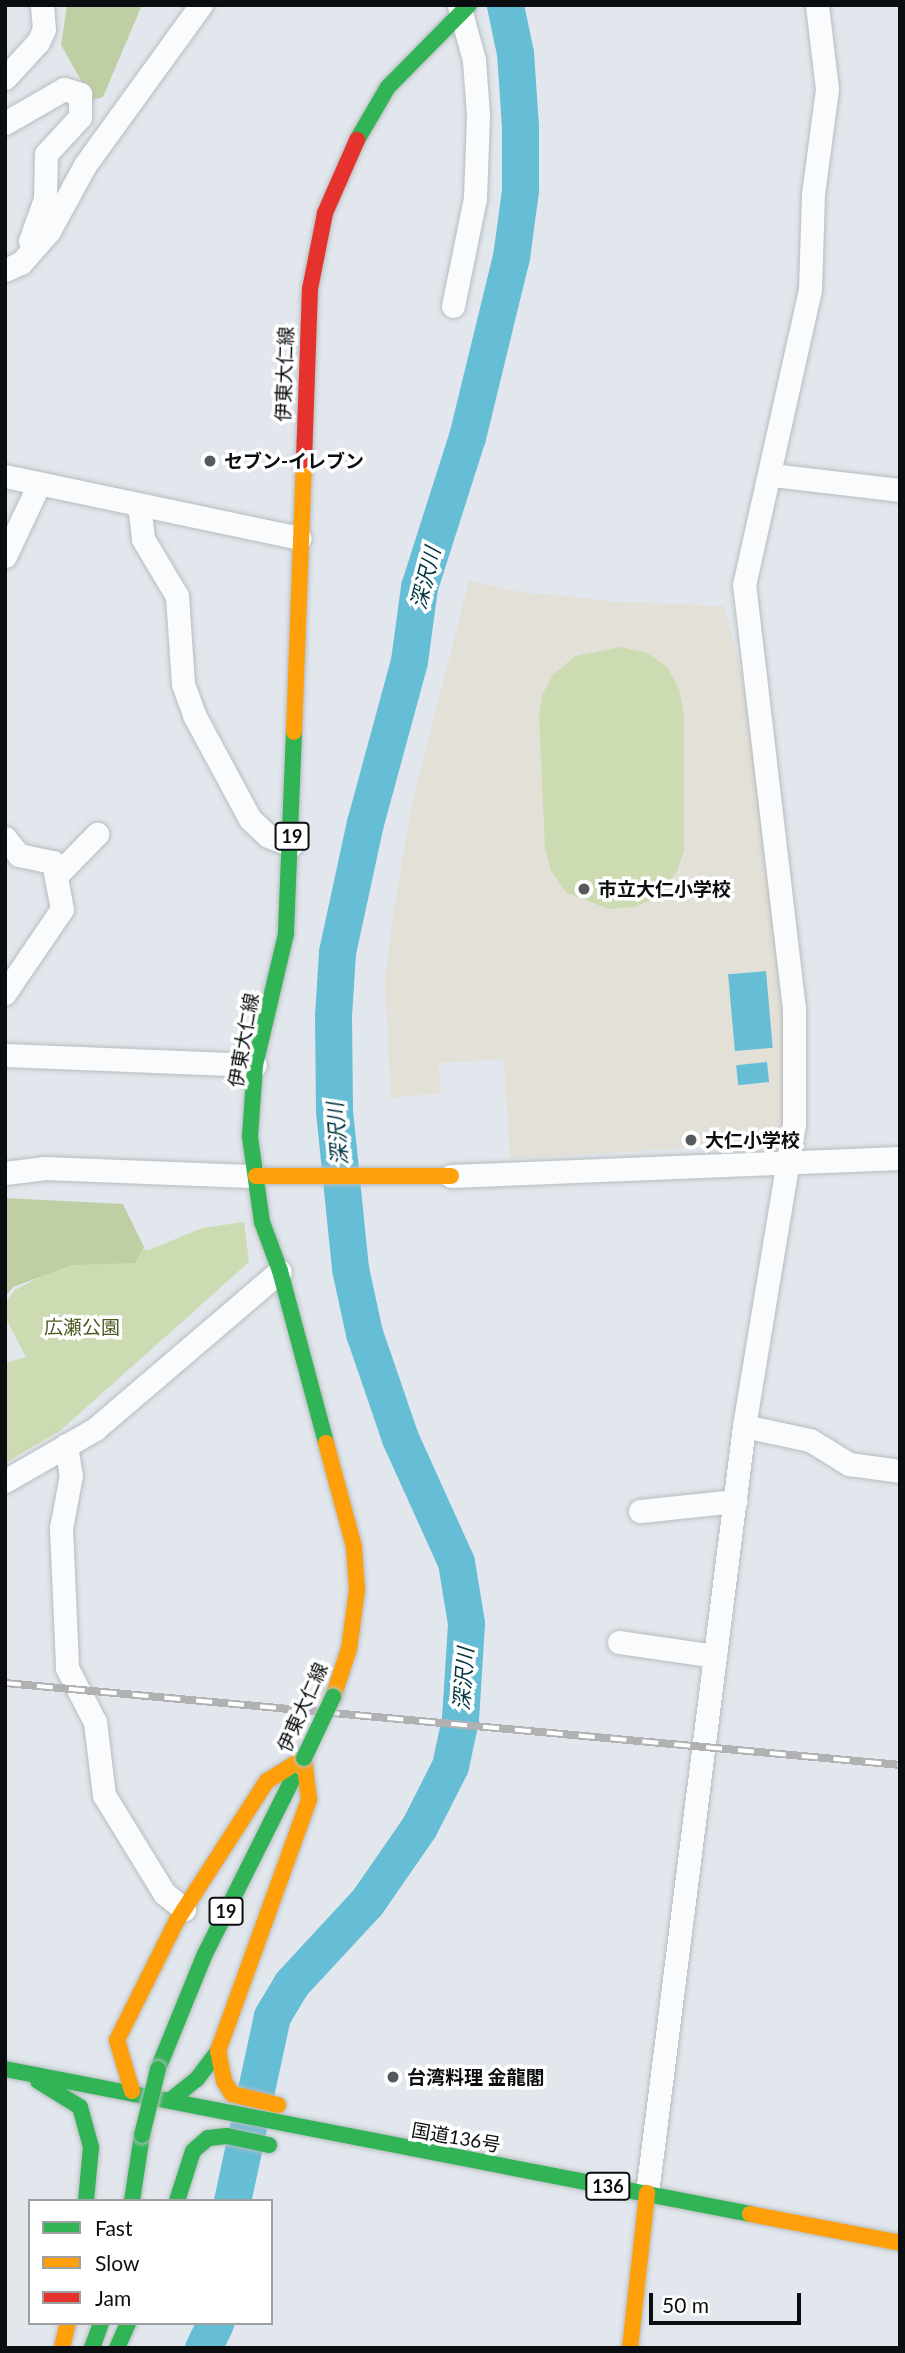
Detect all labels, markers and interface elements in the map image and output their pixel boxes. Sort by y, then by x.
street label: 伊東大仁線 [271,326,297,422]
place label: セブン-イレブン [224,450,364,472]
marker: セブン-イレブン [202,453,218,469]
water label: 深沢川 [405,544,445,612]
road number: 19 [274,822,310,850]
place label: 市立大仁小学校 [598,878,731,900]
marker: 市立大仁小学校 [576,881,592,897]
street label: 伊東大仁線 [224,991,262,1089]
water label: 深沢川 [322,1102,352,1166]
place label: 大仁小学校 [705,1129,800,1151]
marker: 大仁小学校 [683,1132,699,1148]
park label: 広瀬公園 [44,1316,120,1338]
water label: 深沢川 [448,1647,478,1711]
street label: 伊東大仁線 [272,1659,332,1755]
road number: 19 [208,1896,244,1926]
place label: 台湾料理 金龍閣 [407,2066,545,2088]
marker: 台湾料理 金龍閣 [385,2069,401,2085]
street label: 国道136号 [410,2118,502,2156]
road number: 136 [585,2172,631,2200]
legend [28,2199,273,2325]
text: Fast [95,2215,132,2240]
text: Slow [95,2250,139,2275]
scale bar [653,2280,805,2324]
text: Jam [95,2285,131,2310]
text: 50 m [662,2292,709,2317]

